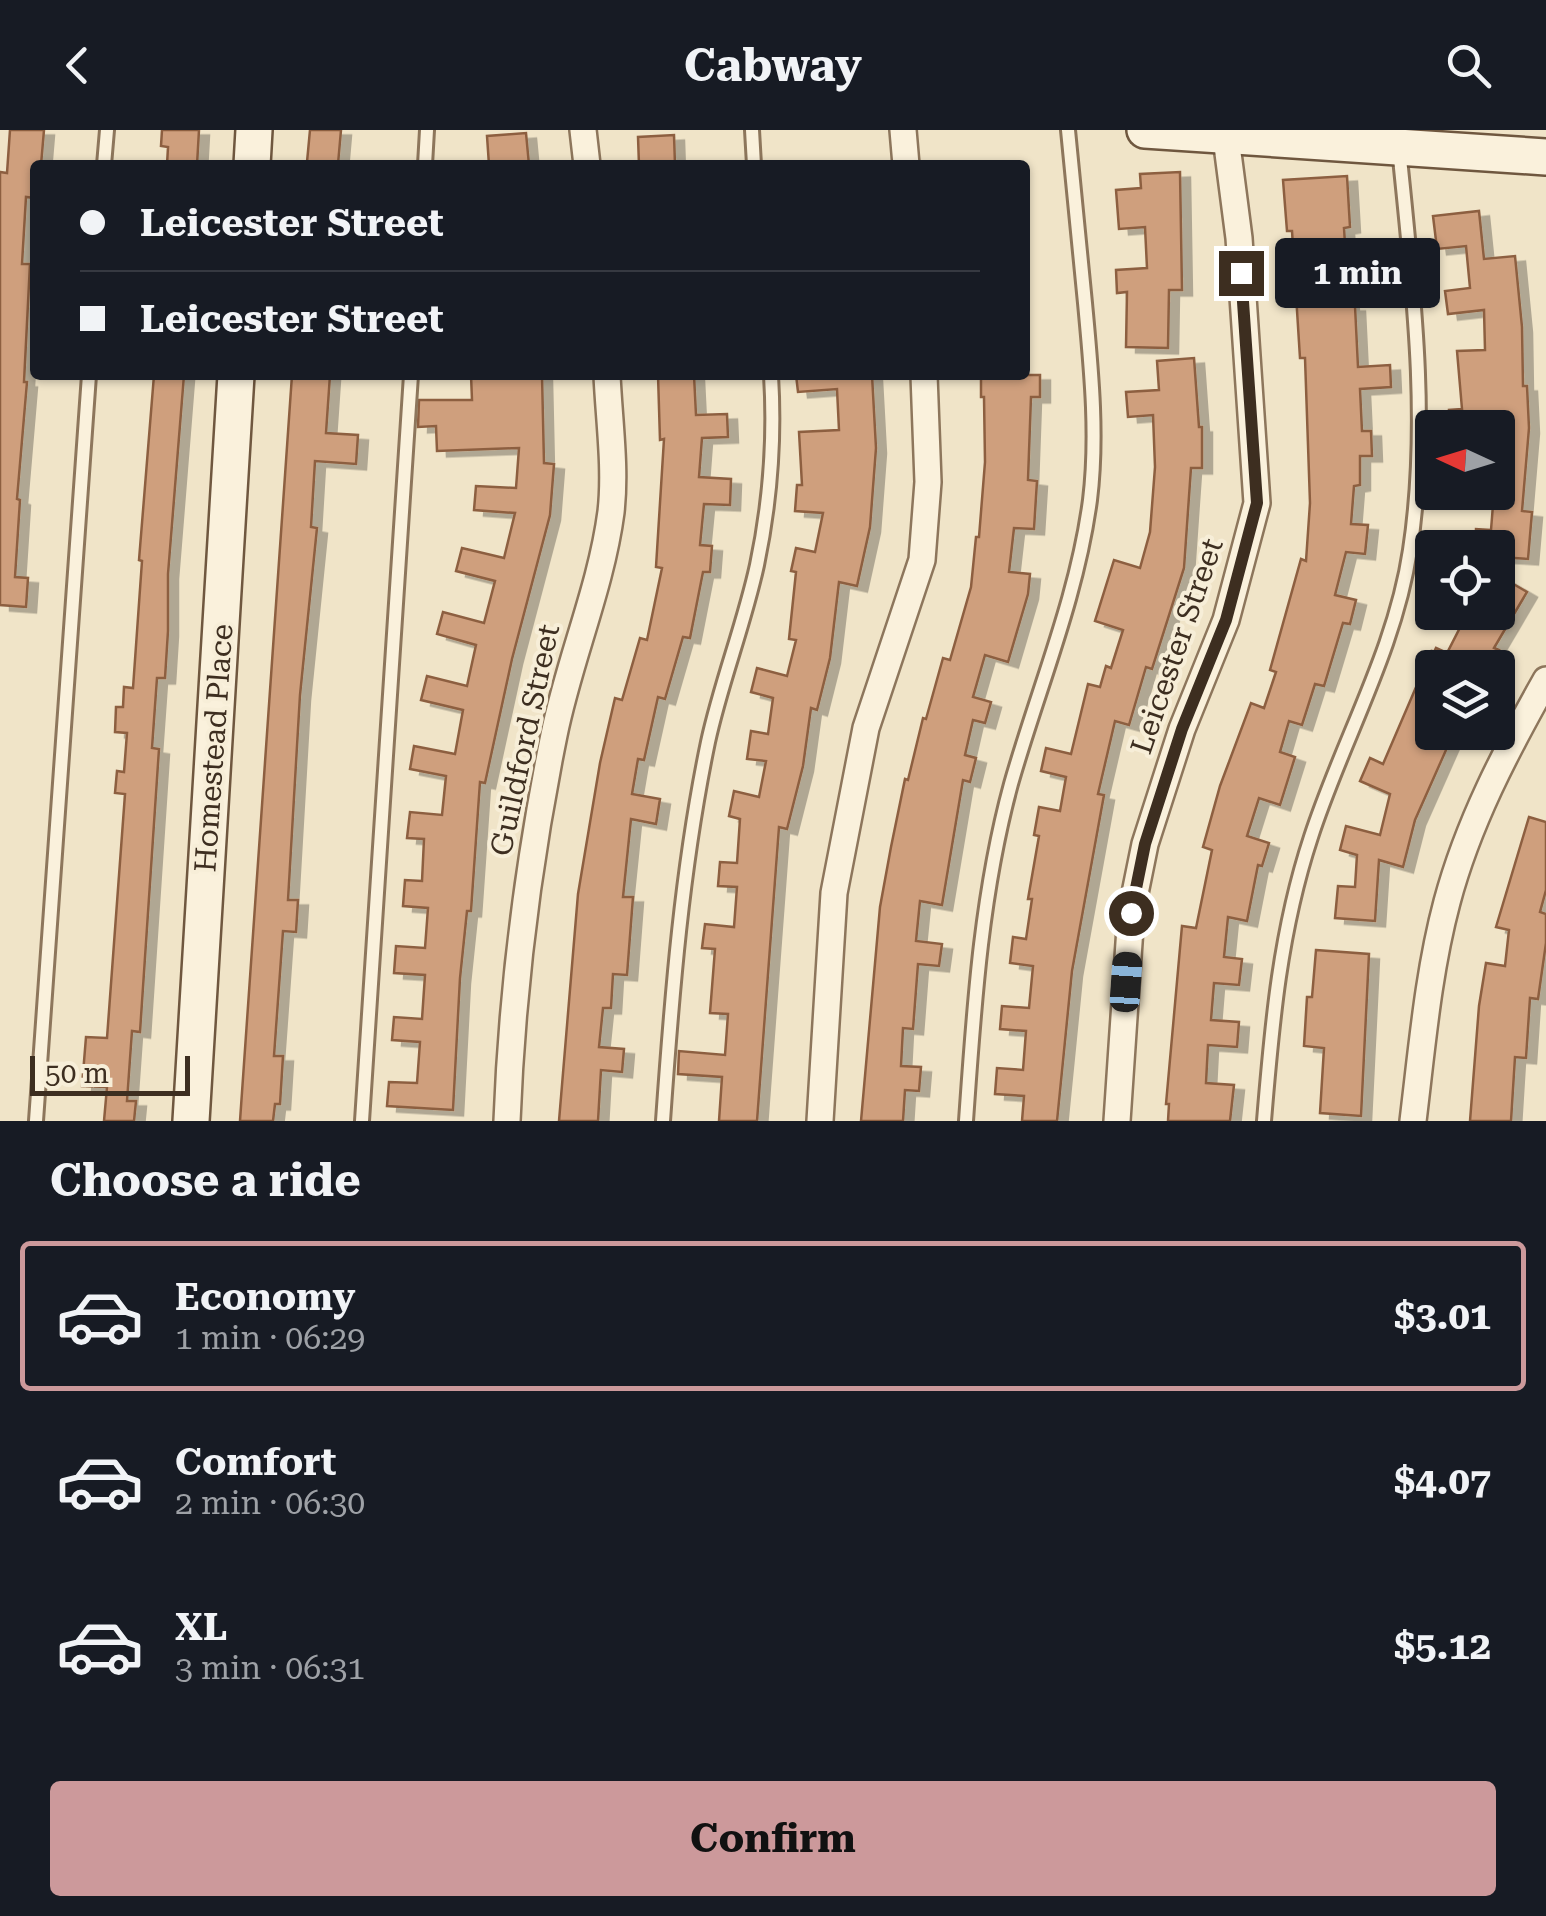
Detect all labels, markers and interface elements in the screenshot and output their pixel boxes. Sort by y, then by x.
icon: back [50,38,105,93]
icon: search [1441,38,1496,93]
text: Cabway [684,39,862,92]
text: Leicester Street [140,201,444,245]
callout: 1 min [1276,238,1441,308]
route end [1219,251,1264,296]
text: 1 min [1313,254,1402,292]
text: Leicester Street [140,297,444,341]
north arrow [1415,410,1515,510]
map controls [1415,410,1515,750]
button: locate [1415,530,1515,630]
street label: Leicester Street [1123,533,1230,758]
street label: Guildford Street [483,621,566,859]
street label: Homestead Place [187,623,240,873]
button: layers [1415,650,1515,750]
route start [1109,891,1154,936]
car [1109,951,1143,1013]
scale bar [30,1051,190,1096]
text: 50 m [45,1057,109,1090]
text: Choose a ride [50,1154,361,1207]
icon: car [55,1271,145,1361]
text: Economy [175,1275,355,1319]
text: $3.01 [1394,1294,1491,1338]
text: 1 min · 06:29 [175,1319,365,1357]
icon: car [55,1436,145,1526]
text: Comfort [175,1440,336,1484]
text: $4.07 [1394,1459,1491,1503]
text: 2 min · 06:30 [175,1484,365,1522]
icon: car [55,1601,145,1691]
text: XL [175,1605,227,1649]
text: $5.12 [1394,1624,1491,1668]
text: 3 min · 06:31 [175,1649,365,1687]
button: Confirm [50,1781,1496,1896]

